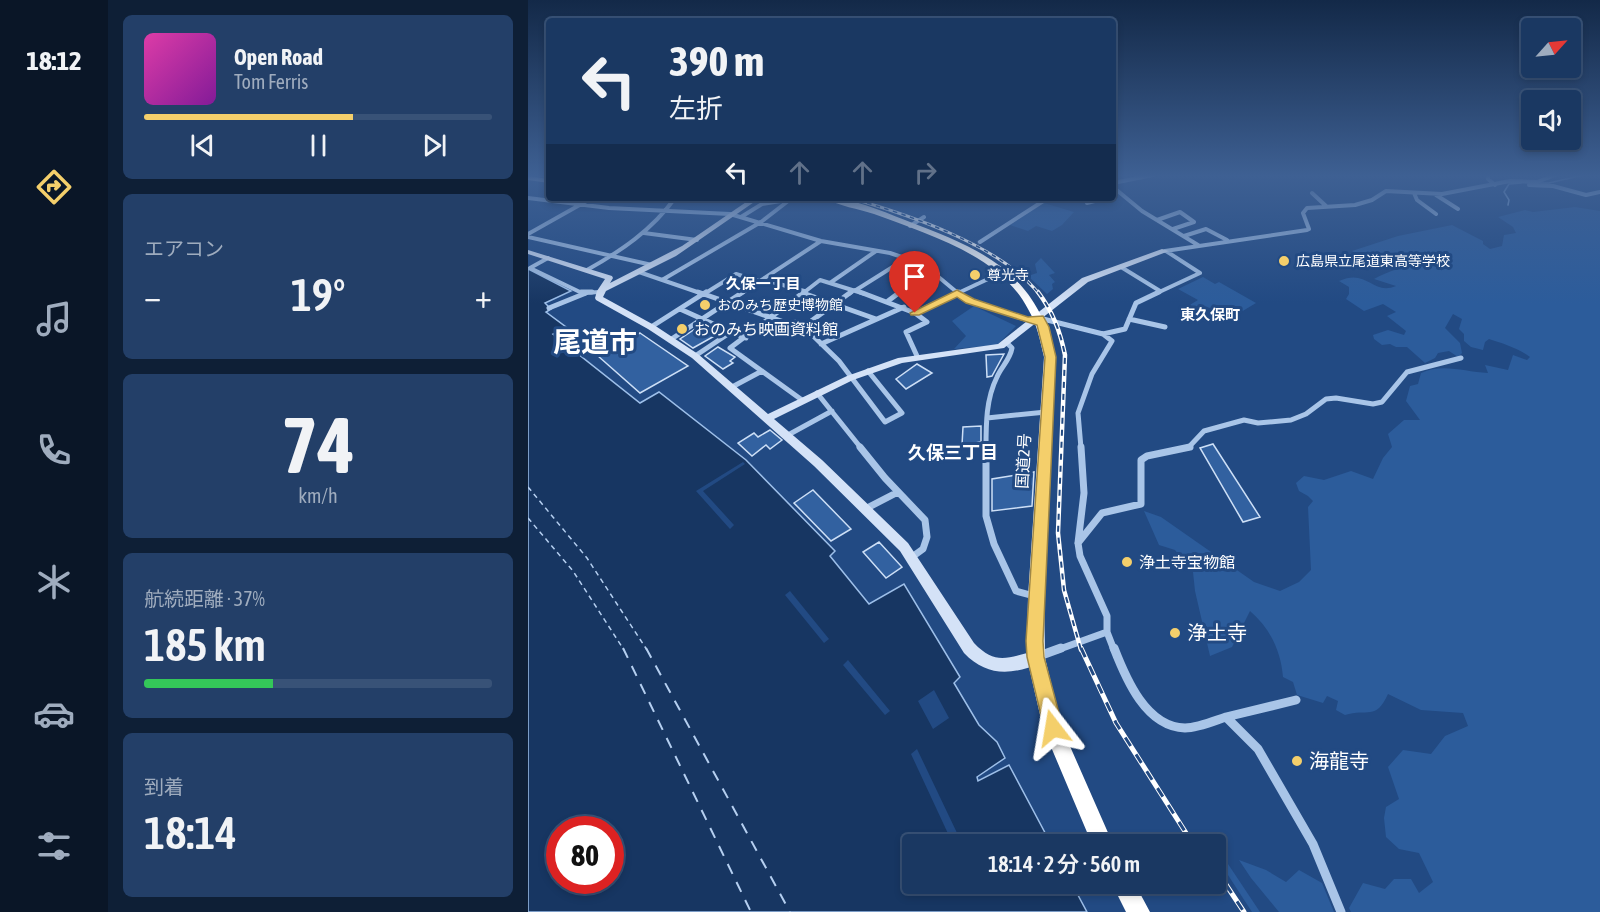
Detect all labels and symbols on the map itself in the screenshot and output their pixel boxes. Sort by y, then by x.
north arrow [1521,18,1581,78]
pin [889,251,940,313]
place label: 広島県立尾道東高等学校 [1296,253,1450,269]
marker: 広島県立尾道東高等学校 [1277,254,1291,268]
place label: 尊光寺 [987,267,1029,283]
marker: 尊光寺 [968,268,982,282]
district label: 久保一丁目 [725,275,801,292]
place label: おのみち歴史博物館 [717,297,843,313]
marker: おのみち歴史博物館 [698,298,712,312]
district label: 東久保町 [1180,306,1240,323]
place label: おのみち映画資料館 [694,320,838,338]
marker: おのみち映画資料館 [675,322,689,336]
district label: 尾道市 [553,326,637,358]
street label: 国道2号 [1013,433,1033,489]
district label: 久保三丁目 [908,442,998,463]
place label: 浄土寺宝物館 [1139,553,1235,571]
marker: 浄土寺宝物館 [1120,555,1134,569]
place label: 浄土寺 [1187,621,1247,644]
marker: 浄土寺 [1168,626,1182,640]
position arrow [1021,696,1085,760]
place label: 海龍寺 [1309,749,1369,772]
marker: 海龍寺 [1290,754,1304,768]
speed limit sign: 80 [546,816,624,894]

